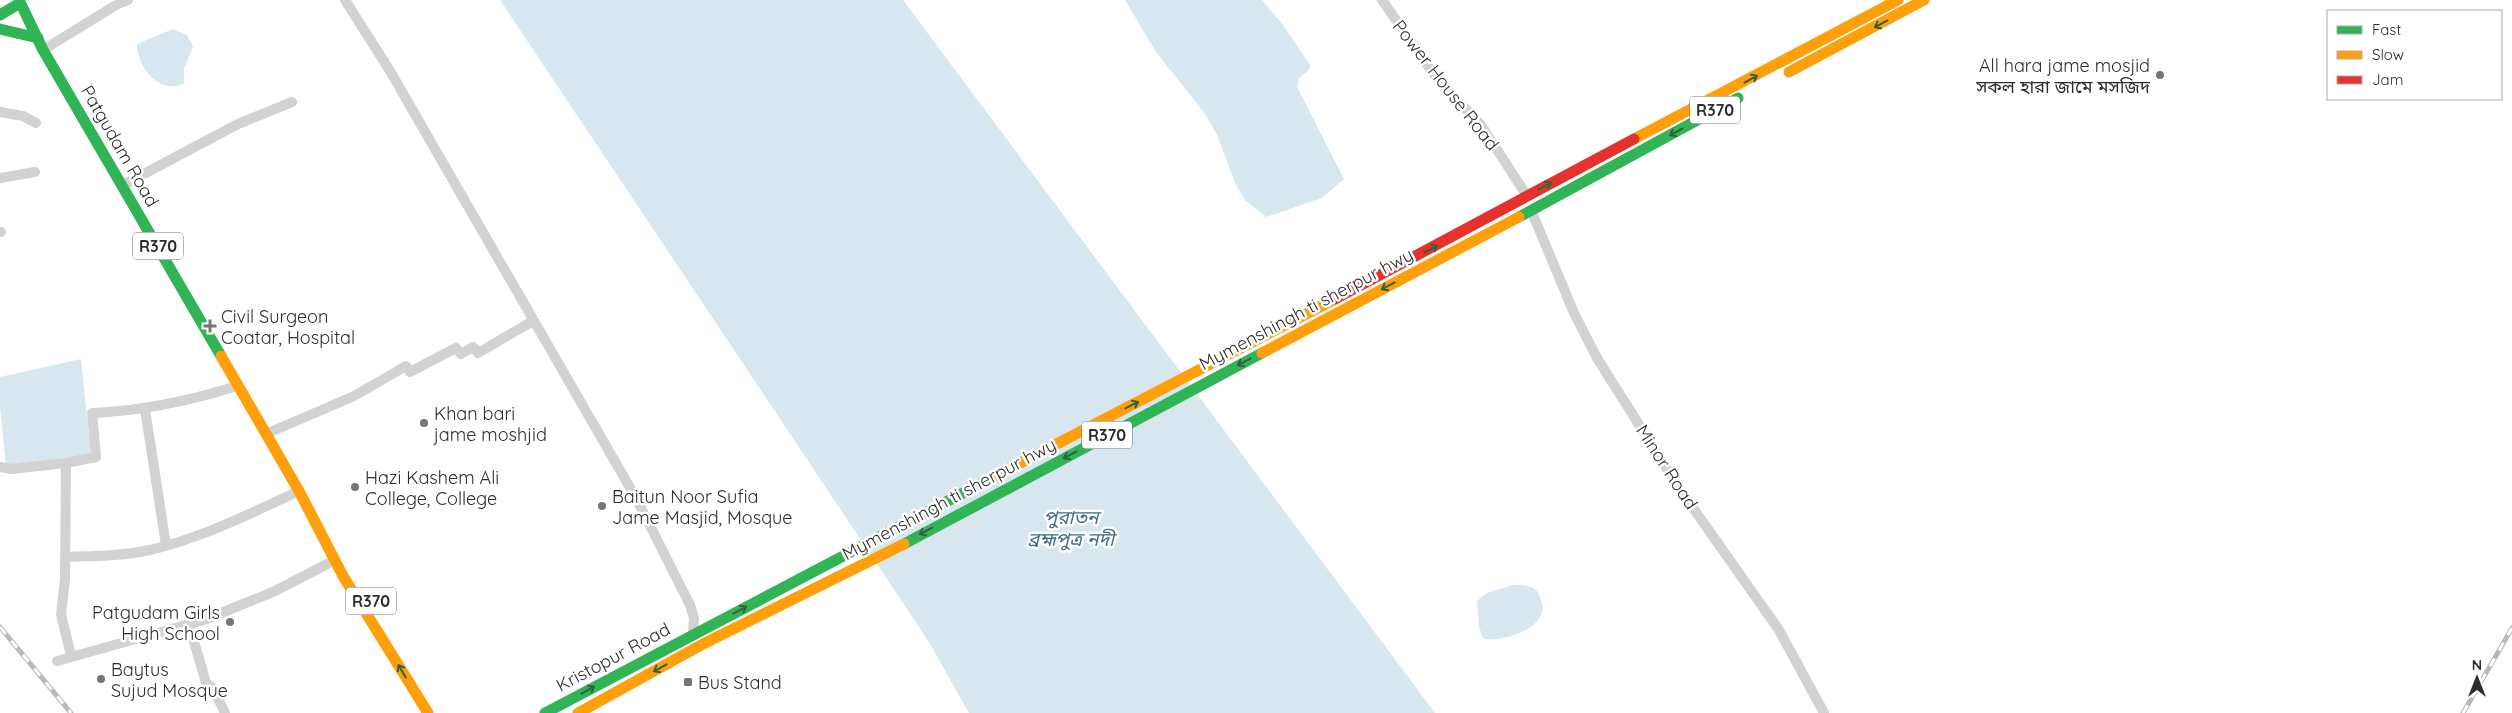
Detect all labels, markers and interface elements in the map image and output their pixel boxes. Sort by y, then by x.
legend [2327,10,2502,100]
street label: Power House Road [1388,15,1504,155]
one-way arrow [1874,20,1889,29]
text: Fast [2372,20,2401,39]
text: Slow [2372,45,2404,64]
place label: All hara jame mosjid সকল হারা জামে মসজিদ [1975,54,2151,98]
marker: All hara jame mosjid সকল হারা জামে মসজিদ [2154,69,2166,81]
text: Jam [2372,70,2403,89]
one-way arrow [1743,74,1758,83]
street label: Patgudam Road [76,81,164,211]
road number: R370 [1690,96,1740,124]
one-way arrow [1669,128,1683,138]
one-way arrow [1537,181,1552,190]
road number: R370 [133,232,183,260]
street label: Mymenshingh ti sherpur hwy [1195,243,1417,375]
one-way arrow [1424,244,1439,254]
one-way arrow [1380,281,1395,291]
place label: Civil Surgeon Coatar, Hospital [221,305,355,349]
marker: Civil Surgeon Coatar, Hospital [203,319,217,333]
one-way arrow [1237,358,1252,367]
one-way arrow [1125,400,1140,410]
place label: Khan bari jame moshjid [433,402,547,446]
marker: Khan bari jame moshjid [418,417,430,429]
street label: Minor Road [1631,420,1703,514]
road number: R370 [1082,422,1132,448]
street label: Mymenshingh ti sherpur hwy [838,433,1060,565]
one-way arrow [1063,451,1078,460]
place label: Hazi Kashem Ali College, College [365,466,499,510]
marker: Hazi Kashem Ali College, College [349,481,361,493]
place label: Baitun Noor Sufia Jame Masjid, Mosque [612,485,793,529]
marker: Baitun Noor Sufia Jame Masjid, Mosque [596,500,608,512]
water label: পুরাতন ব্রহ্মপুত্র নদী [1028,505,1118,551]
one-way arrow [919,526,934,536]
road number: R370 [346,588,396,614]
place label: Patgudam Girls High School [92,601,220,645]
one-way arrow [732,605,747,614]
marker: Patgudam Girls High School [224,616,236,628]
street label: Kristopur Road [552,617,674,697]
north arrow [2452,653,2502,703]
text: N [2472,656,2482,674]
place label: Baytus Sujud Mosque [111,658,228,702]
one-way arrow [653,663,668,673]
one-way arrow [397,665,407,679]
place label: Bus Stand [698,671,782,694]
marker: Baytus Sujud Mosque [95,673,107,685]
marker: Bus Stand [682,676,694,688]
one-way arrow [580,684,595,694]

